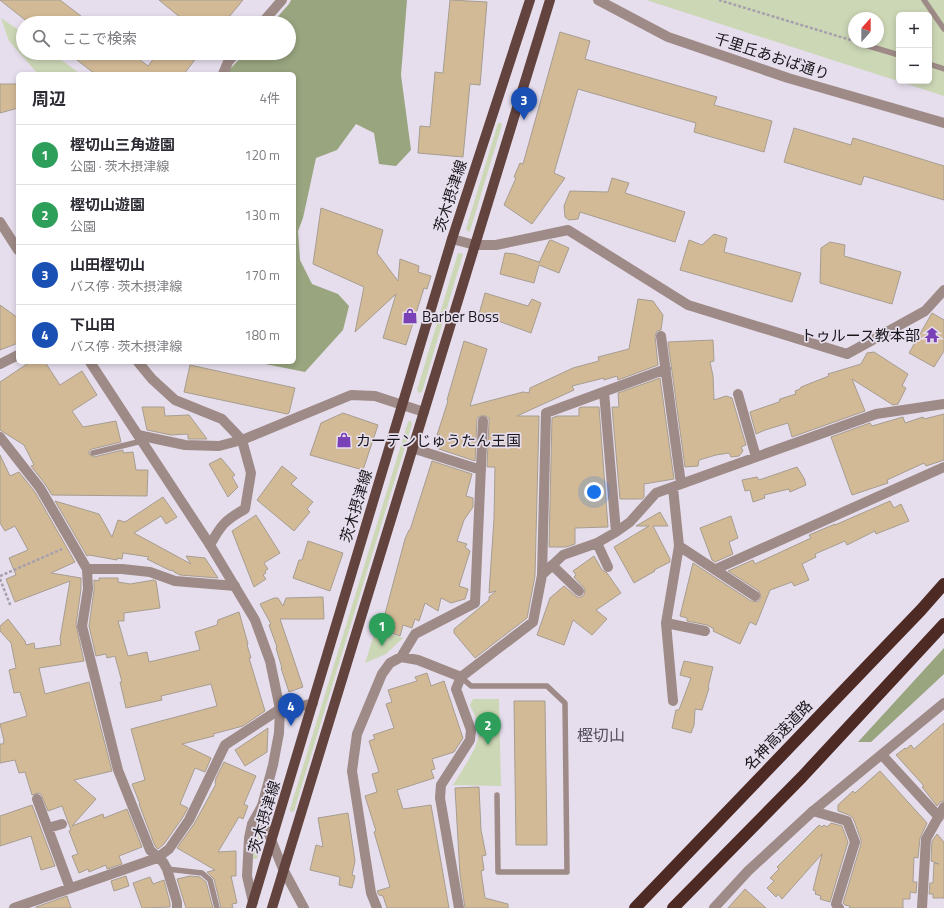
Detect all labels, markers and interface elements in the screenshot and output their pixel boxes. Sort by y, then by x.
north arrow [848,12,884,48]
map controls [896,12,932,84]
button: + [896,12,932,48]
search box [16,16,296,60]
icon: search [30,27,52,49]
text: ここで検索 [62,27,137,50]
street label: 千里丘あおば通り [711,27,833,85]
button: − [896,48,932,84]
text: 周辺 [32,86,66,112]
pin: 3 [511,87,537,120]
text: 4件 [260,88,280,108]
text: 樫切山三角遊園 [70,133,175,156]
text: 1 [41,145,49,165]
text: 120 m [244,145,280,165]
text: 公園 · 茨木摂津線 [70,156,170,176]
street label: 茨木摂津線 [427,157,473,235]
text: 樫切山遊園 [70,193,145,216]
text: 2 [41,205,49,225]
text: 130 m [244,205,280,225]
text: 公園 [70,216,96,236]
text: 山田樫切山 [70,253,145,276]
text: 3 [41,265,49,285]
text: 170 m [244,265,280,285]
text: バス停 · 茨木摂津線 [70,276,183,296]
place label: Barber Boss [422,305,499,328]
shop icon: Barber Boss [401,307,419,325]
text: 下山田 [70,313,115,336]
place label: トゥルース教本部 [801,324,920,347]
text: 4 [41,325,49,345]
text: 180 m [244,325,280,345]
temple icon: トゥルース教本部 [923,326,941,344]
text: バス停 · 茨木摂津線 [70,336,183,356]
place label: カーテンじゅうたん王国 [356,429,521,452]
shop icon: カーテンじゅうたん王国 [335,431,353,449]
street label: 茨木摂津線 [334,467,378,545]
your location [584,482,604,502]
pin: 1 [369,613,395,646]
pin: 4 [278,693,304,726]
street label: 名神高速道路 [738,695,818,775]
pin: 2 [475,712,501,745]
district label: 樫切山 [577,723,625,747]
street label: 茨木摂津線 [242,778,286,856]

